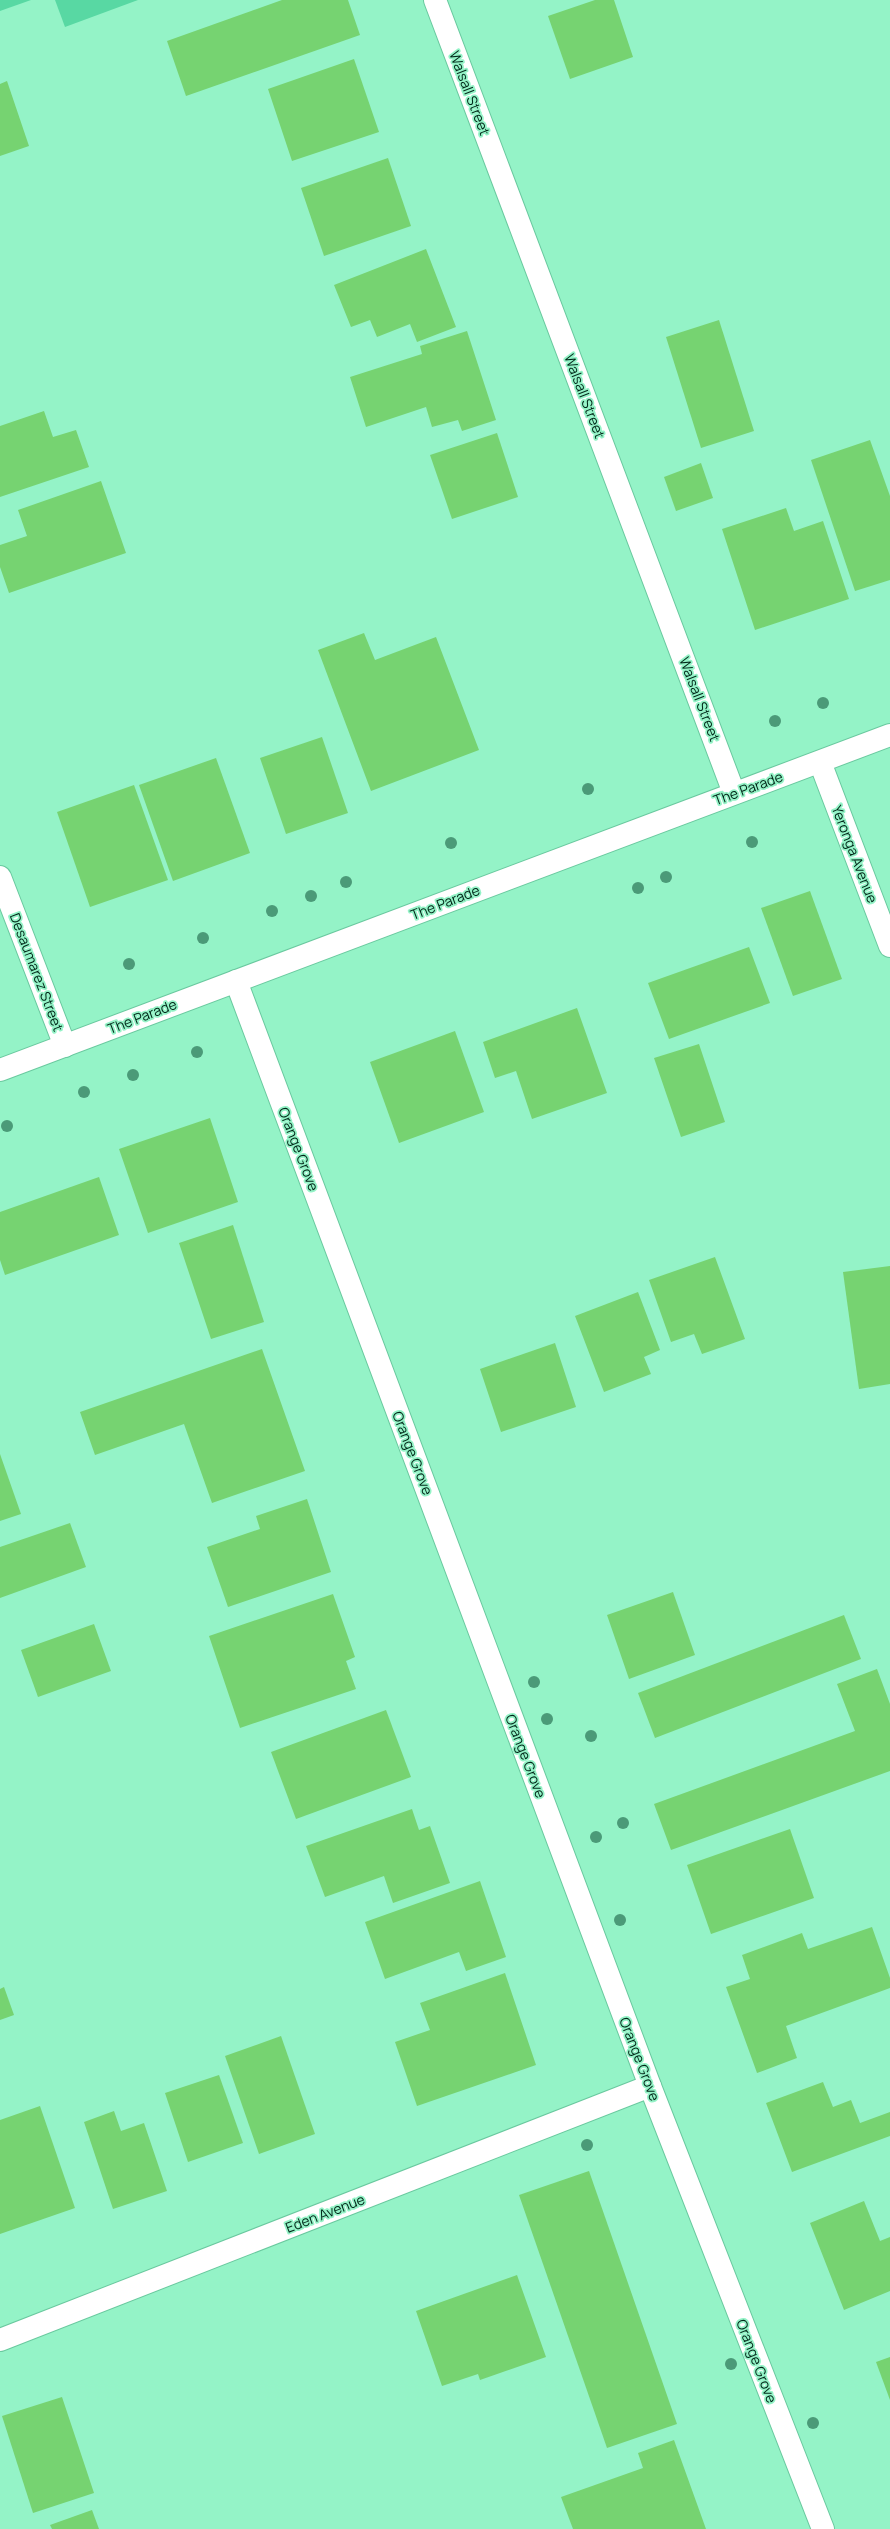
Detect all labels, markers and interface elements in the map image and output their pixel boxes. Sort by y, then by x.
street label: Walsall Street [445,48,495,138]
street label: Walsall Street [560,351,610,441]
street label: Walsall Street [675,654,725,744]
street label: The Parade [711,767,785,809]
street label: Yeronga Avenue [828,802,882,906]
street label: The Parade [408,880,482,924]
street label: Desaumarez Street [6,910,68,1034]
street label: The Parade [105,994,179,1038]
street label: Orange Grove [274,1104,324,1194]
street label: Orange Grove [388,1408,438,1498]
street label: Orange Grove [501,1711,551,1801]
street label: Orange Grove [615,2014,665,2104]
street label: Eden Avenue [283,2189,367,2237]
street label: Orange Grove [732,2316,782,2406]

